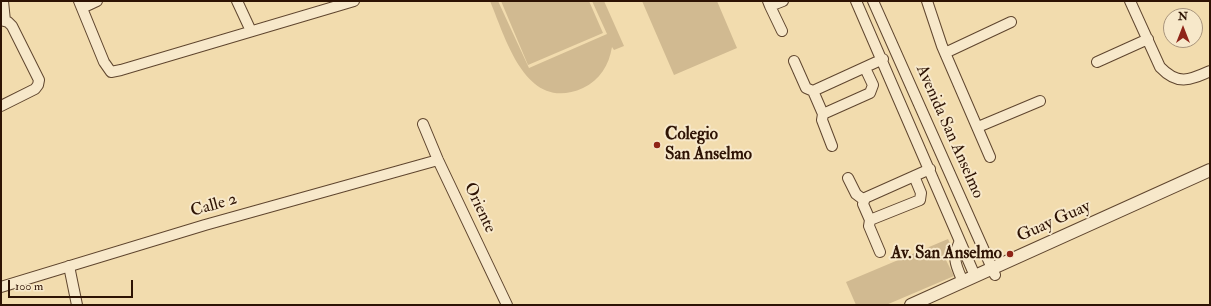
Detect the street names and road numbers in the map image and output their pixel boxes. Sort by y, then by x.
street label: Avenida San Anselmo [910,62,988,202]
street label: Oriente [459,180,499,236]
street label: Calle 2 [188,190,240,222]
street label: Guay Guay [1014,197,1094,247]

